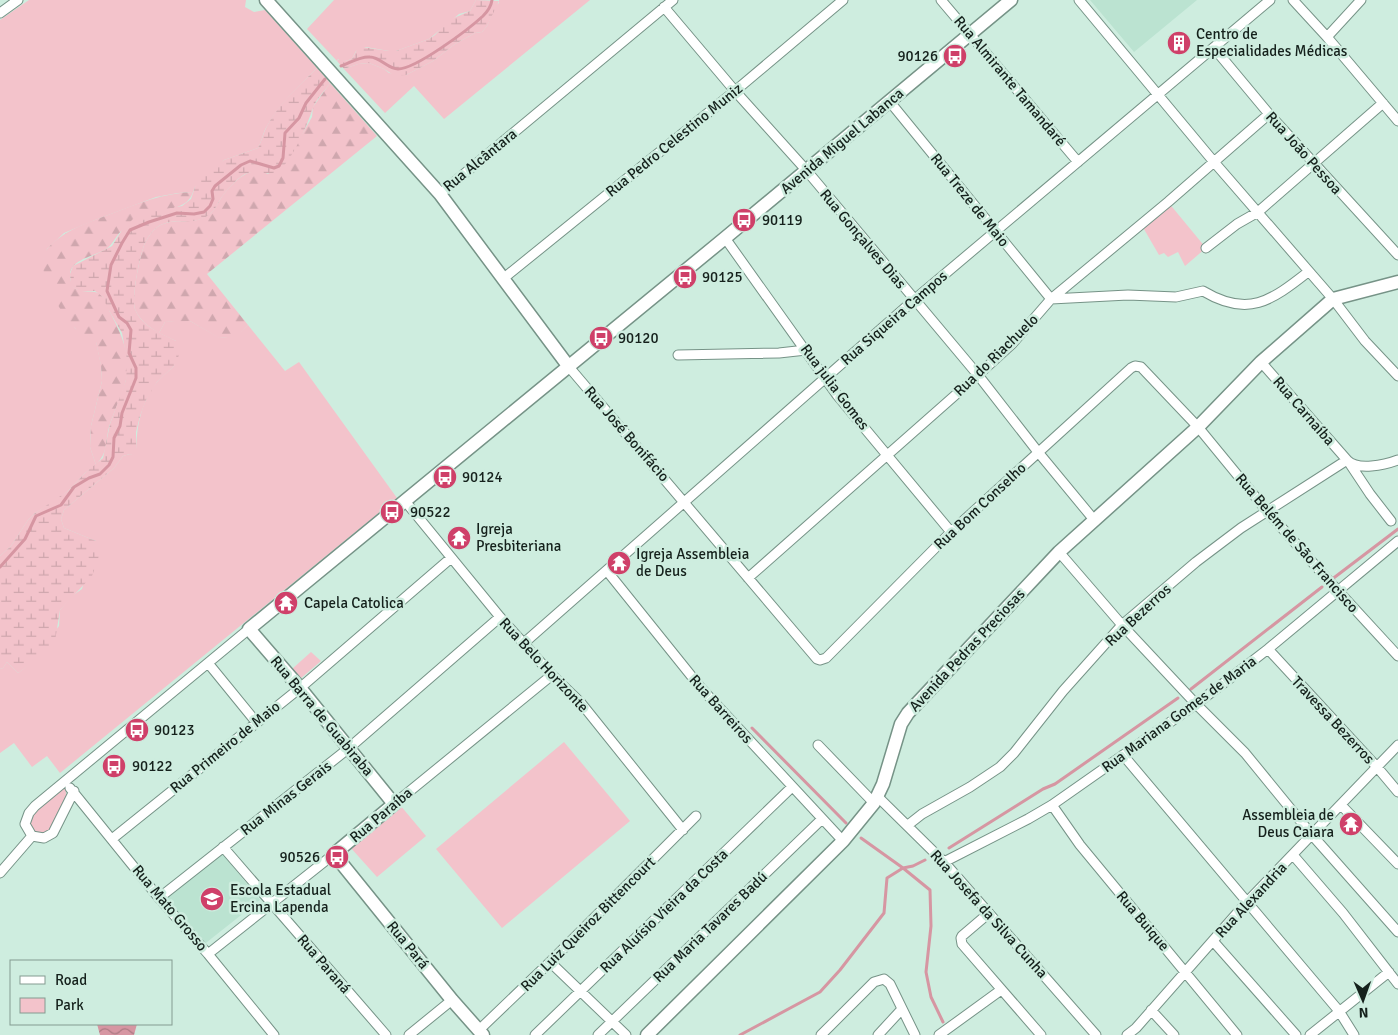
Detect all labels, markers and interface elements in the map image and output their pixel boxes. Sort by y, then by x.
street label: Rua Almirante Tamandaré [950,12,1070,150]
place label: Centro de Especialidades Médicas [1196,25,1348,60]
building icon: Centro de Especialidades Médicas [1166,30,1192,56]
bus stop icon: 90126 [942,43,968,69]
place label: 90126 [898,47,938,65]
street label: Rua Pedro Celestino Muniz [602,79,746,201]
street label: Avenida Miguel Labanca [777,84,907,198]
street label: Rua João Pessoa [1262,108,1346,198]
street label: Rua Alcântara [439,125,521,195]
street label: Rua Treze de Maio [927,150,1013,250]
street label: Rua Gonçalves Dias [816,186,910,293]
bus stop icon: 90119 [731,207,757,233]
place label: 90119 [762,211,803,229]
bus stop icon: 90125 [672,264,698,290]
street label: Rua Siqueira Campos [837,267,951,369]
place label: 90125 [702,268,743,286]
street label: Rua do Riachuelo [950,310,1042,400]
bus stop icon: 90120 [588,325,614,351]
place label: 90120 [618,329,659,347]
street label: Rua julia Gomes [797,340,873,434]
street label: Rua Carnaíba [1269,373,1339,449]
street label: Rua José Bonifácio [581,383,673,485]
street label: Rua Bom Conselho [930,459,1030,553]
bus stop icon: 90124 [432,464,458,490]
place label: 90124 [462,468,503,486]
street label: Rua Belém de São Francisco [1232,470,1362,616]
bus stop icon: 90522 [379,499,405,525]
place label: 90522 [410,503,451,521]
place label: Igreja Presbiteriana [476,520,561,555]
temple icon: Igreja Presbiteriana [446,525,472,551]
place label: Igreja Assembleia de Deus [636,545,749,580]
temple icon: Igreja Assembleia de Deus [606,550,632,576]
street label: Rua Bezerros [1101,580,1175,650]
street label: Avenida Pedras Preciosas [905,585,1029,715]
temple icon: Capela Catolica [273,590,299,616]
place label: Capela Catolica [304,594,404,612]
street label: Rua Belo Horizonte [496,614,592,716]
street label: Rua Barra de Guabiraba [267,652,377,780]
street label: Rua Mariana Gomes de Maria [1098,652,1260,776]
street label: Rua Barreiros [685,671,757,747]
street label: Travessa Bezerros [1288,672,1379,768]
street label: Rua Primeiro de Maio [166,697,284,797]
bus stop icon: 90123 [124,717,150,743]
place label: 90123 [154,721,195,739]
bus stop icon: 90122 [101,753,127,779]
place label: 90122 [132,757,173,775]
street label: Rua Minas Gerais [237,757,335,839]
street label: Rua Paraíba [346,784,416,846]
place label: Assembleia de Deus Caiara [1242,806,1334,841]
temple icon: Assembleia de Deus Caiara [1338,811,1364,837]
bus stop icon: 90526 [324,844,350,870]
street label: Rua Aluísio Vieira da Costa [596,845,732,977]
street label: Rua Josefa da Silva Cunha [927,846,1051,982]
place label: 90526 [280,848,320,866]
street label: Rua Luiz Queiroz Bittencourt [517,853,659,995]
street label: Rua Alexandria [1211,859,1291,941]
street label: Rua Mato Grosso [129,861,211,955]
street label: Rua Maria Tavares Badú [649,868,771,986]
place label: Escola Estadual Ercina Lapenda [230,881,331,916]
school or university icon: Escola Estadual Ercina Lapenda [199,886,225,912]
street label: Rua Buique [1113,887,1173,955]
street label: Rua Pará [383,917,433,973]
street label: Rua Paraná [293,931,355,997]
legend [10,960,172,1025]
text: Road [55,971,87,989]
north arrow [1338,975,1388,1025]
text: Park [55,996,84,1014]
text: N [1358,1004,1369,1021]

